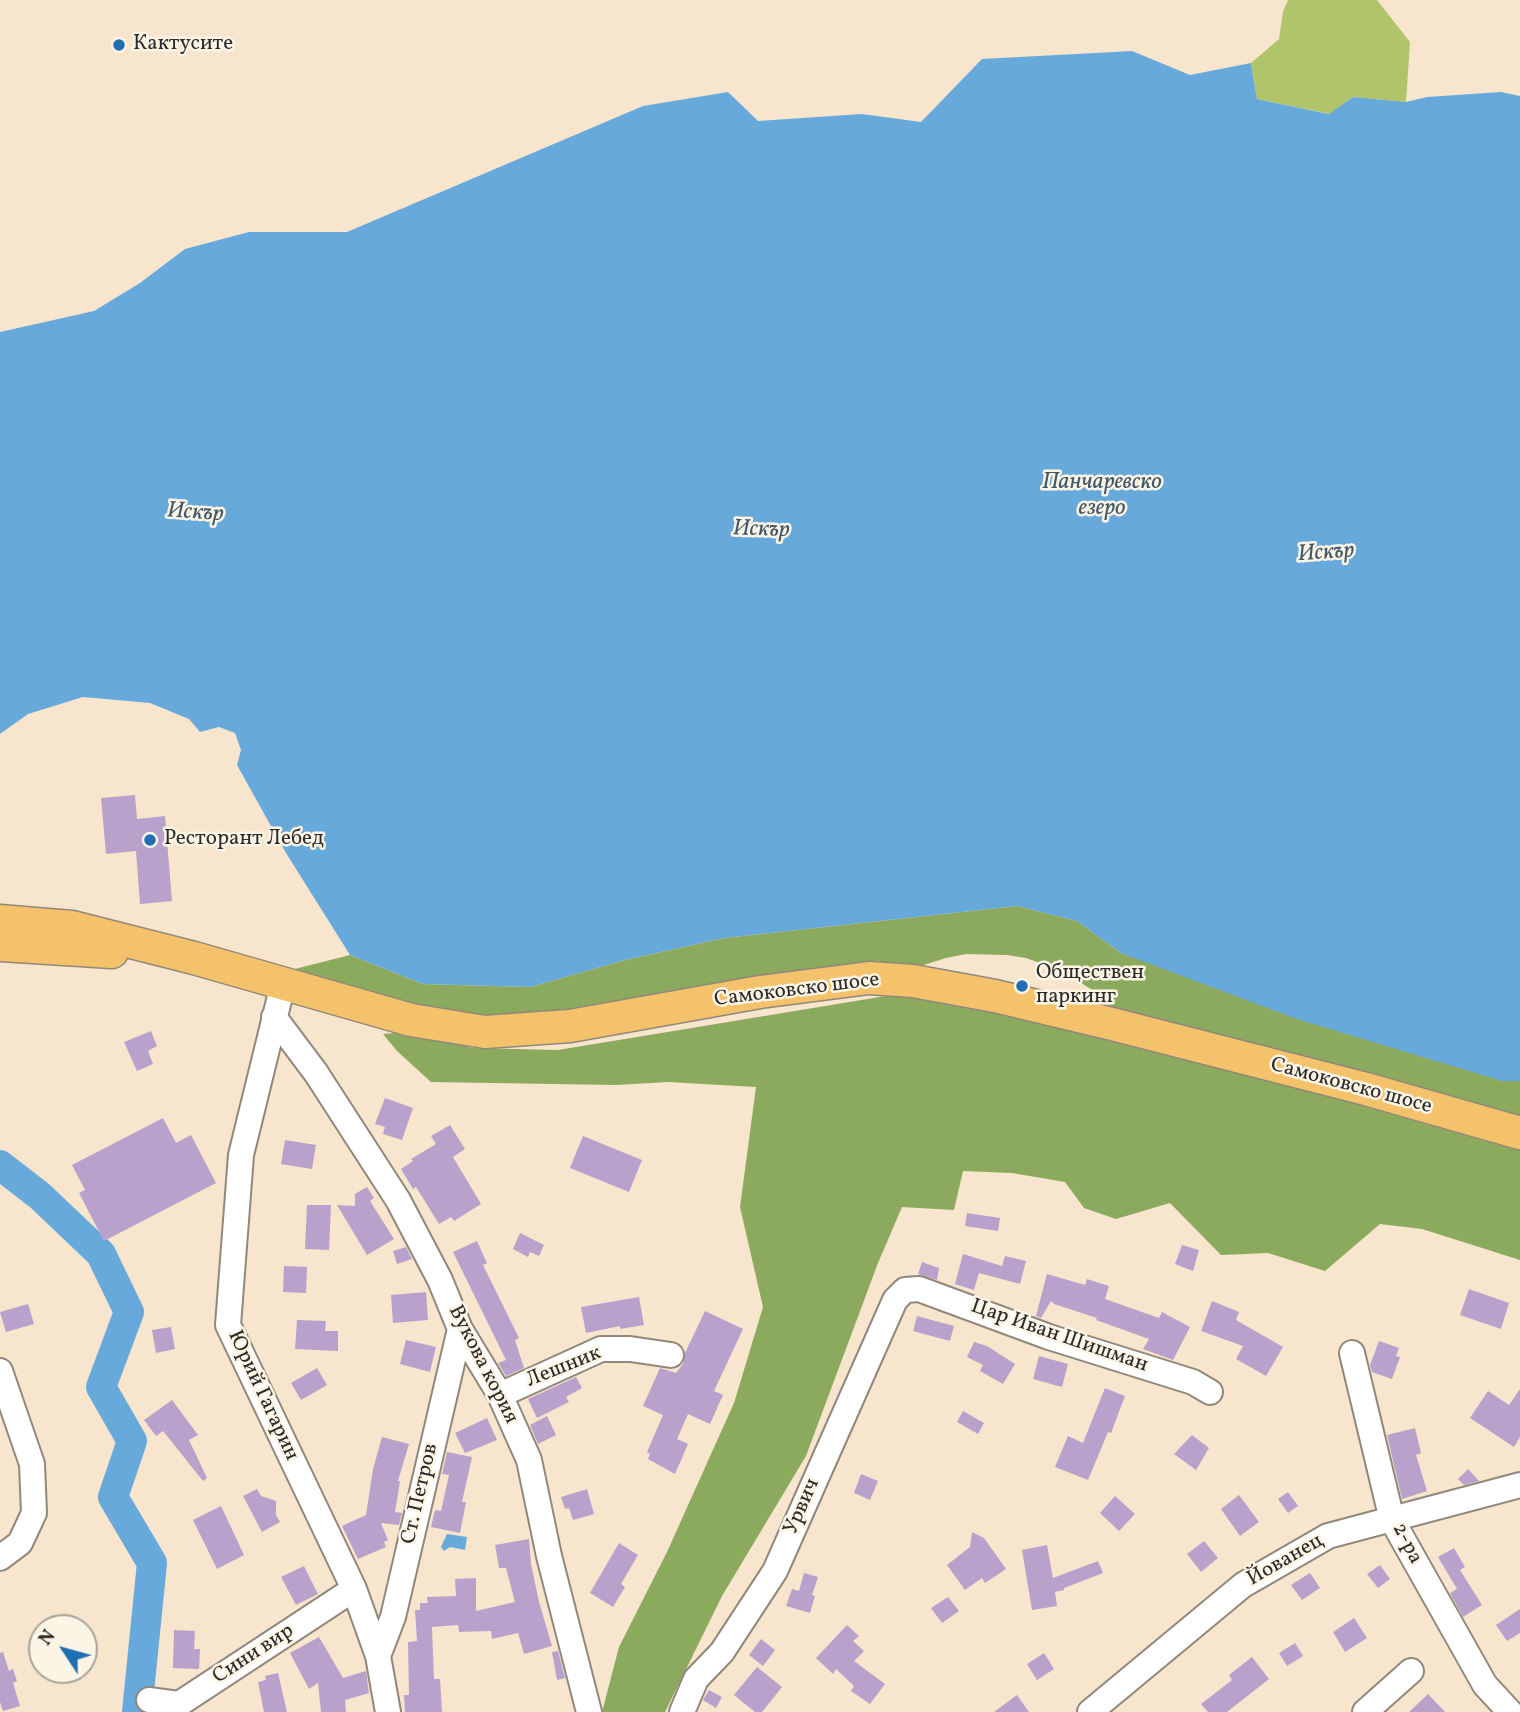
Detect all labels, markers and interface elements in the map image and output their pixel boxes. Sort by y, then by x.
place label: Кактусите [133,32,233,58]
marker: Кактусите [111,37,127,53]
water label: Панчаревско езеро [1042,470,1162,524]
water label: Искър [166,498,224,530]
water label: Искър [732,516,790,546]
water label: Искър [1297,538,1355,570]
place label: Ресторант Лебед [164,827,324,853]
marker: Ресторант Лебед [142,832,158,848]
place label: Обществен паркинг [1036,961,1144,1011]
street label: Самоковско шосе [713,968,881,1014]
marker: Обществен паркинг [1014,978,1030,994]
street label: Самоковско шосе [1268,1053,1434,1121]
street label: Цар Иван Шишман [967,1295,1151,1379]
street label: Вукова кория [441,1302,523,1428]
street label: Юрий Гагарин [221,1327,303,1465]
street label: Лешник [523,1342,605,1394]
street label: Ст. Петров [397,1441,445,1547]
street label: Урвич [780,1475,826,1539]
street label: 2-ра [1385,1519,1427,1569]
street label: Йованец [1243,1529,1329,1593]
north arrow [28,1614,98,1684]
street label: Сини вир [209,1619,299,1691]
text: N [33,1625,62,1651]

